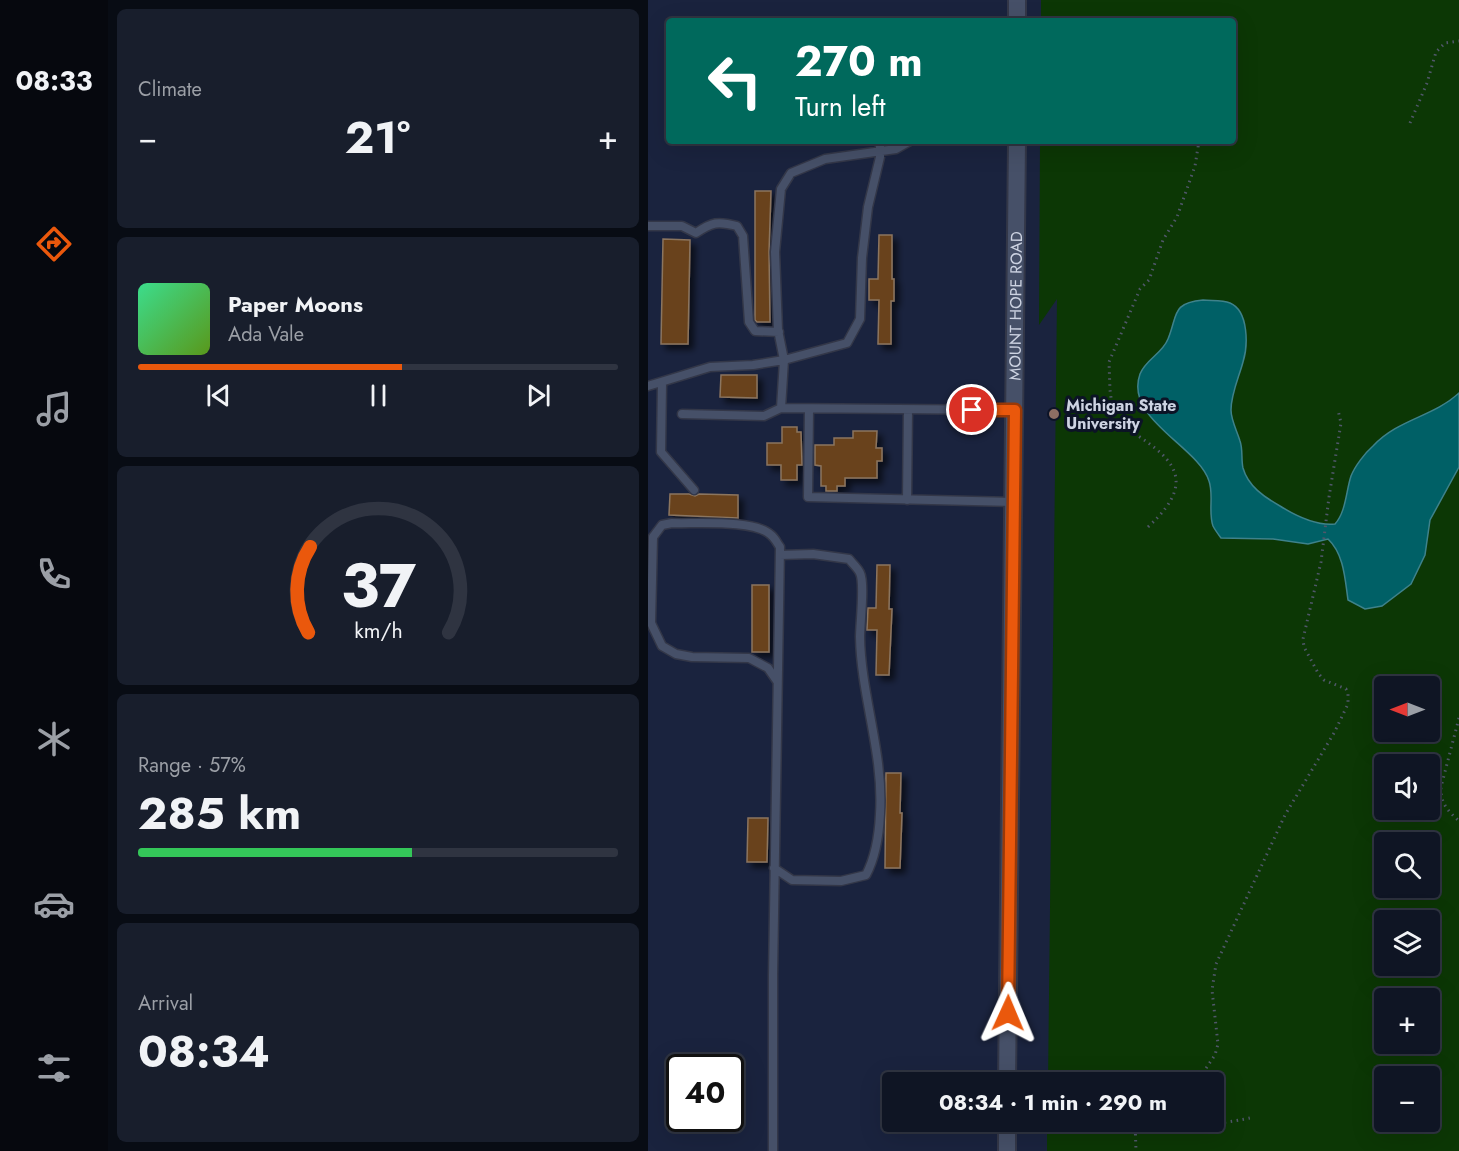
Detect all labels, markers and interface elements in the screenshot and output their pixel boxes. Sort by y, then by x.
text: 270 m [795,31,923,92]
icon: left [696,42,774,120]
text: 08:33 [15,61,93,100]
text: Climate [138,75,202,104]
text: Turn left [795,87,885,126]
text: 21° [345,105,410,170]
text: − [138,114,157,161]
text: + [598,114,618,161]
icon: directions [33,223,75,265]
street label: MOUNT HOPE ROAD [1003,231,1028,381]
text: Paper Moons [228,288,363,320]
text: Ada Vale [228,320,304,349]
icon: previous [202,379,235,412]
icon: pause [362,379,395,412]
icon: next [522,379,555,412]
pin [946,384,997,435]
icon: music [33,388,75,430]
icon: arrive [955,393,988,426]
place label: Michigan State University [1066,394,1176,435]
marker: Michigan State University [1047,407,1061,421]
text: 37 [340,540,416,630]
icon: phone [33,553,75,595]
text: km/h [354,615,402,646]
north arrow [1374,676,1440,742]
map controls [1374,676,1440,1132]
icon: climate [33,718,75,760]
text: Range · 57% [138,751,246,780]
button: sound [1374,754,1440,820]
text: 285 km [138,781,301,846]
button: search [1374,832,1440,898]
icon: car [33,883,75,925]
button: layers [1374,910,1440,976]
position arrow [976,981,1040,1045]
button: + [1374,988,1440,1054]
text: Arrival [138,989,193,1018]
text: 08:34 [138,1019,270,1084]
icon: filters [33,1047,75,1089]
speed limit sign: 40 [666,1054,744,1132]
button: − [1374,1066,1440,1132]
text: 08:34 · 1 min · 290 m [939,1086,1167,1118]

